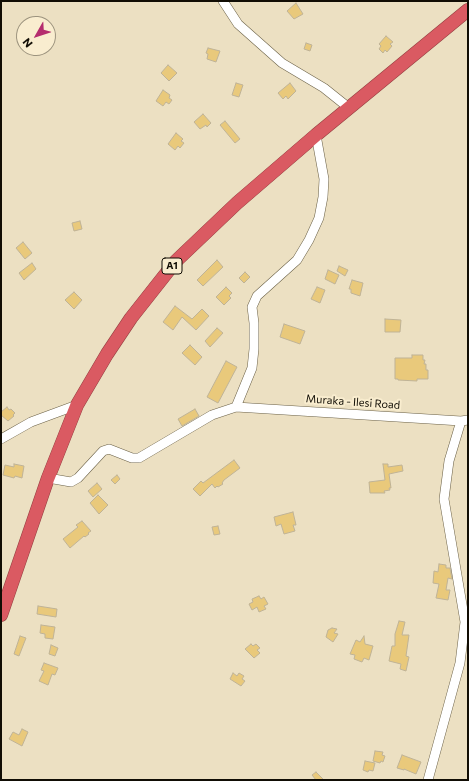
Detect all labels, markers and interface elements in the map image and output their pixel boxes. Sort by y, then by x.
north arrow [16,16,56,56]
text: N [19,36,35,51]
road number: A1 [162,258,182,274]
street label: Muraka - Ilesi Road [305,392,401,412]

